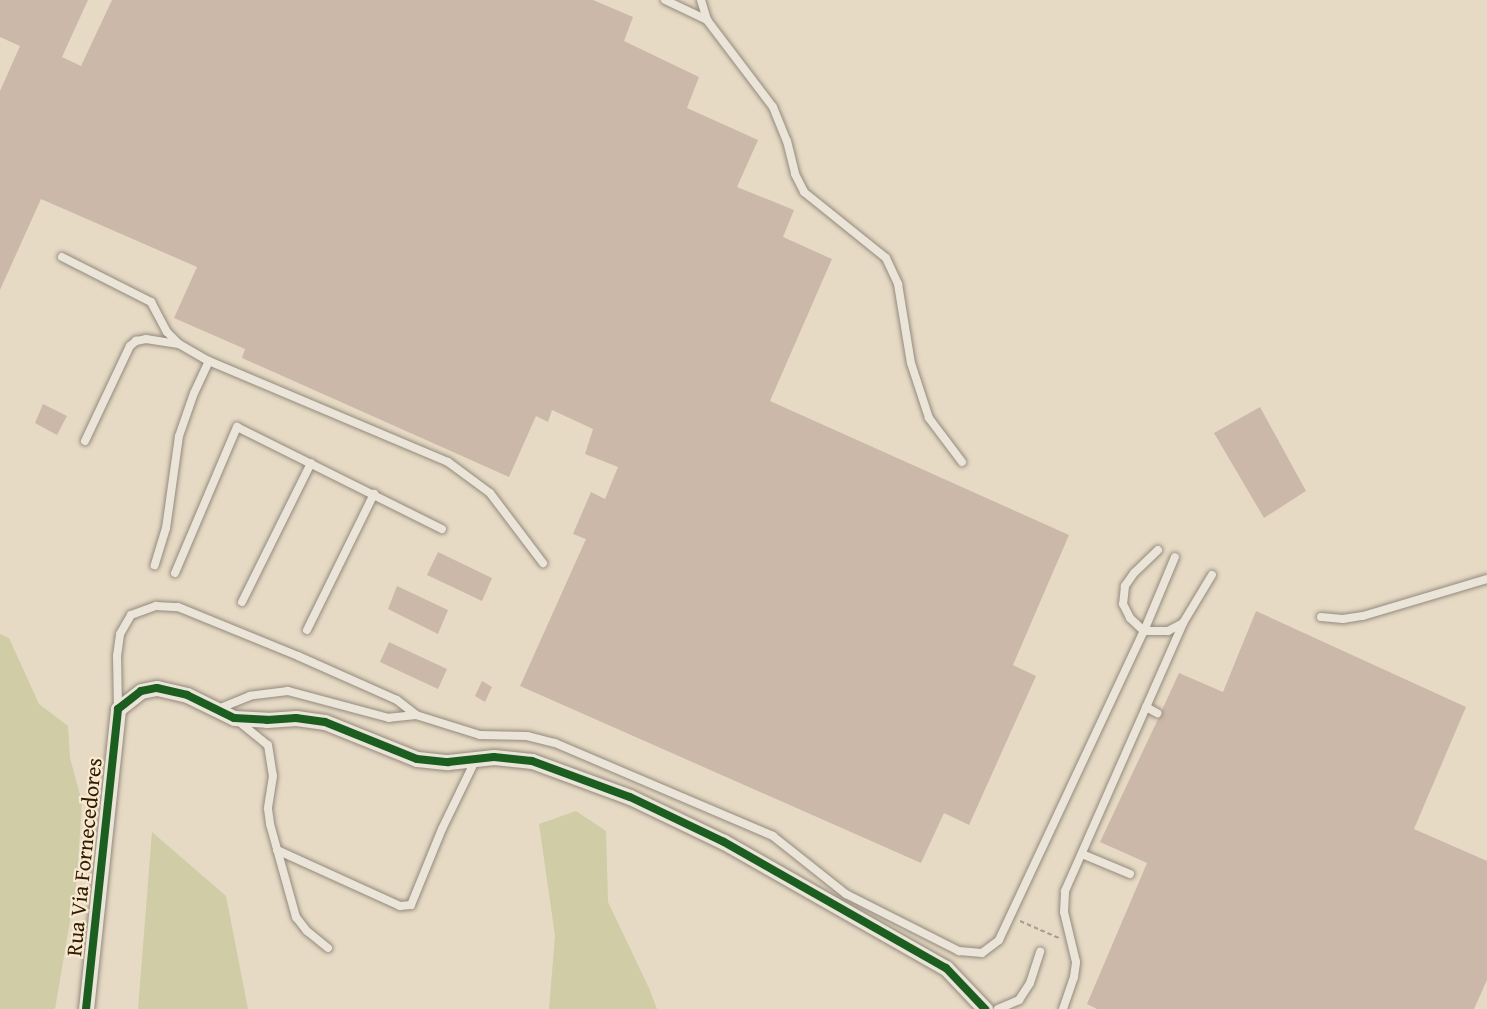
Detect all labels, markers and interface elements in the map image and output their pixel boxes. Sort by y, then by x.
street label: Rua Via Fornecedores [60,757,108,957]

